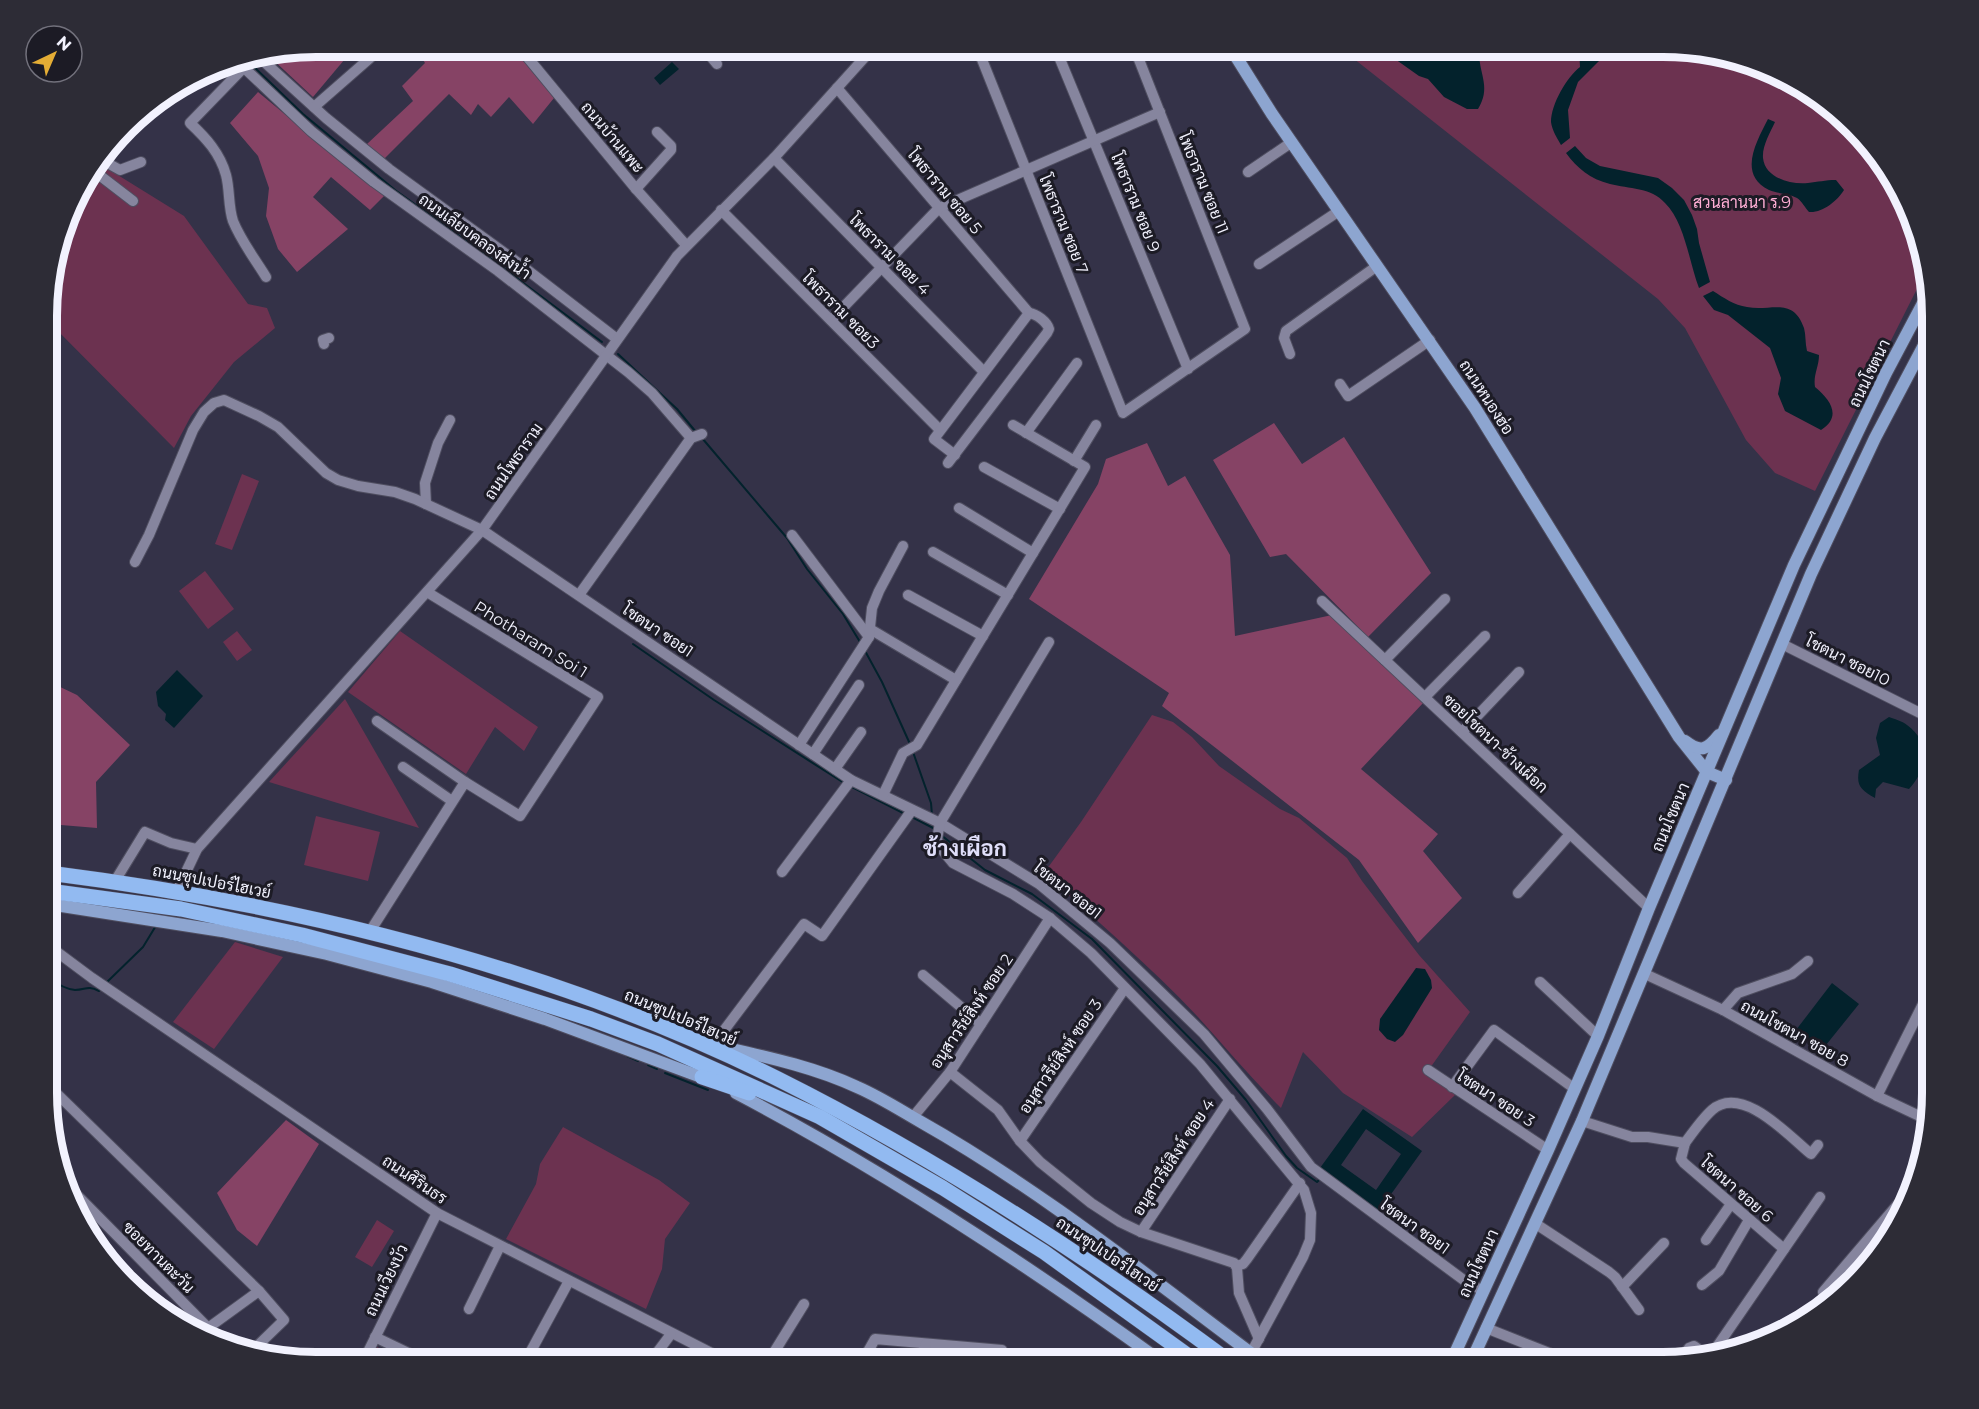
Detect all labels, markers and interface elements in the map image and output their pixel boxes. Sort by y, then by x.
north arrow [24,24,84,84]
text: N [53,32,75,55]
street label: ถนนบ้านแพะ [577,97,649,177]
street label: โพธาราม ซอย 11 [1174,128,1234,237]
street label: โพธาราม ซอย 5 [903,143,987,238]
street label: โพธาราม ซอย 9 [1107,148,1166,255]
street label: โพธาราม ซอย 7 [1035,170,1094,277]
street label: ถนนเลียบคลองส่งน้ำ [415,185,537,283]
park label: สวนลานนา ร.9 [1693,193,1791,212]
street label: โพธาราม ซอย 4 [844,208,936,299]
street label: โพธาราม ซอย3 [798,266,884,353]
street label: ถนนโชตนา [1843,335,1894,410]
street label: ถนนหนองฮ่อ [1455,356,1519,438]
street label: ถนนโพธาราม [478,418,547,503]
street label: Photharam Soi 1 [471,597,591,682]
street label: โชตนา ซอย1 [618,597,698,661]
street label: โชตนา ซอย10 [1801,629,1894,690]
street label: ซอยโชตนา-ช้างเผือก [1439,689,1553,797]
street label: ถนนโชตนา [1646,779,1693,855]
district label: ช้างเผือก [923,834,1007,862]
street label: โชตนา ซอย1 [1029,856,1107,923]
street label: ถนนซุปเปอร์ไฮเวย์ [151,858,273,904]
street label: อนุสาวรีย์สิงห์ ซอย 2 [923,949,1019,1073]
street label: ถนนซุปเปอร์ไฮเวย์ [621,982,741,1052]
street label: อนุสาวรีย์สิงห์ ซอย 3 [1013,994,1107,1118]
street label: ถนนโชตนา ซอย 8 [1738,994,1853,1071]
street label: โชตนา ซอย 3 [1452,1064,1539,1131]
street label: อนุสาวรีย์สิงห์ ซอย 4 [1126,1093,1220,1220]
street label: ถนนศิรินธร [379,1151,451,1208]
street label: โชตนา ซอย 6 [1696,1151,1778,1226]
street label: โชตนา ซอย1 [1375,1192,1455,1258]
street label: ถนนซุปเปอร์ไฮเวย์ [1051,1210,1165,1298]
street label: ซอยทานตะวัน [119,1217,199,1297]
street label: ถนนโชตนา [1453,1225,1503,1300]
street label: ถนนเวียงบัว [359,1240,412,1319]

